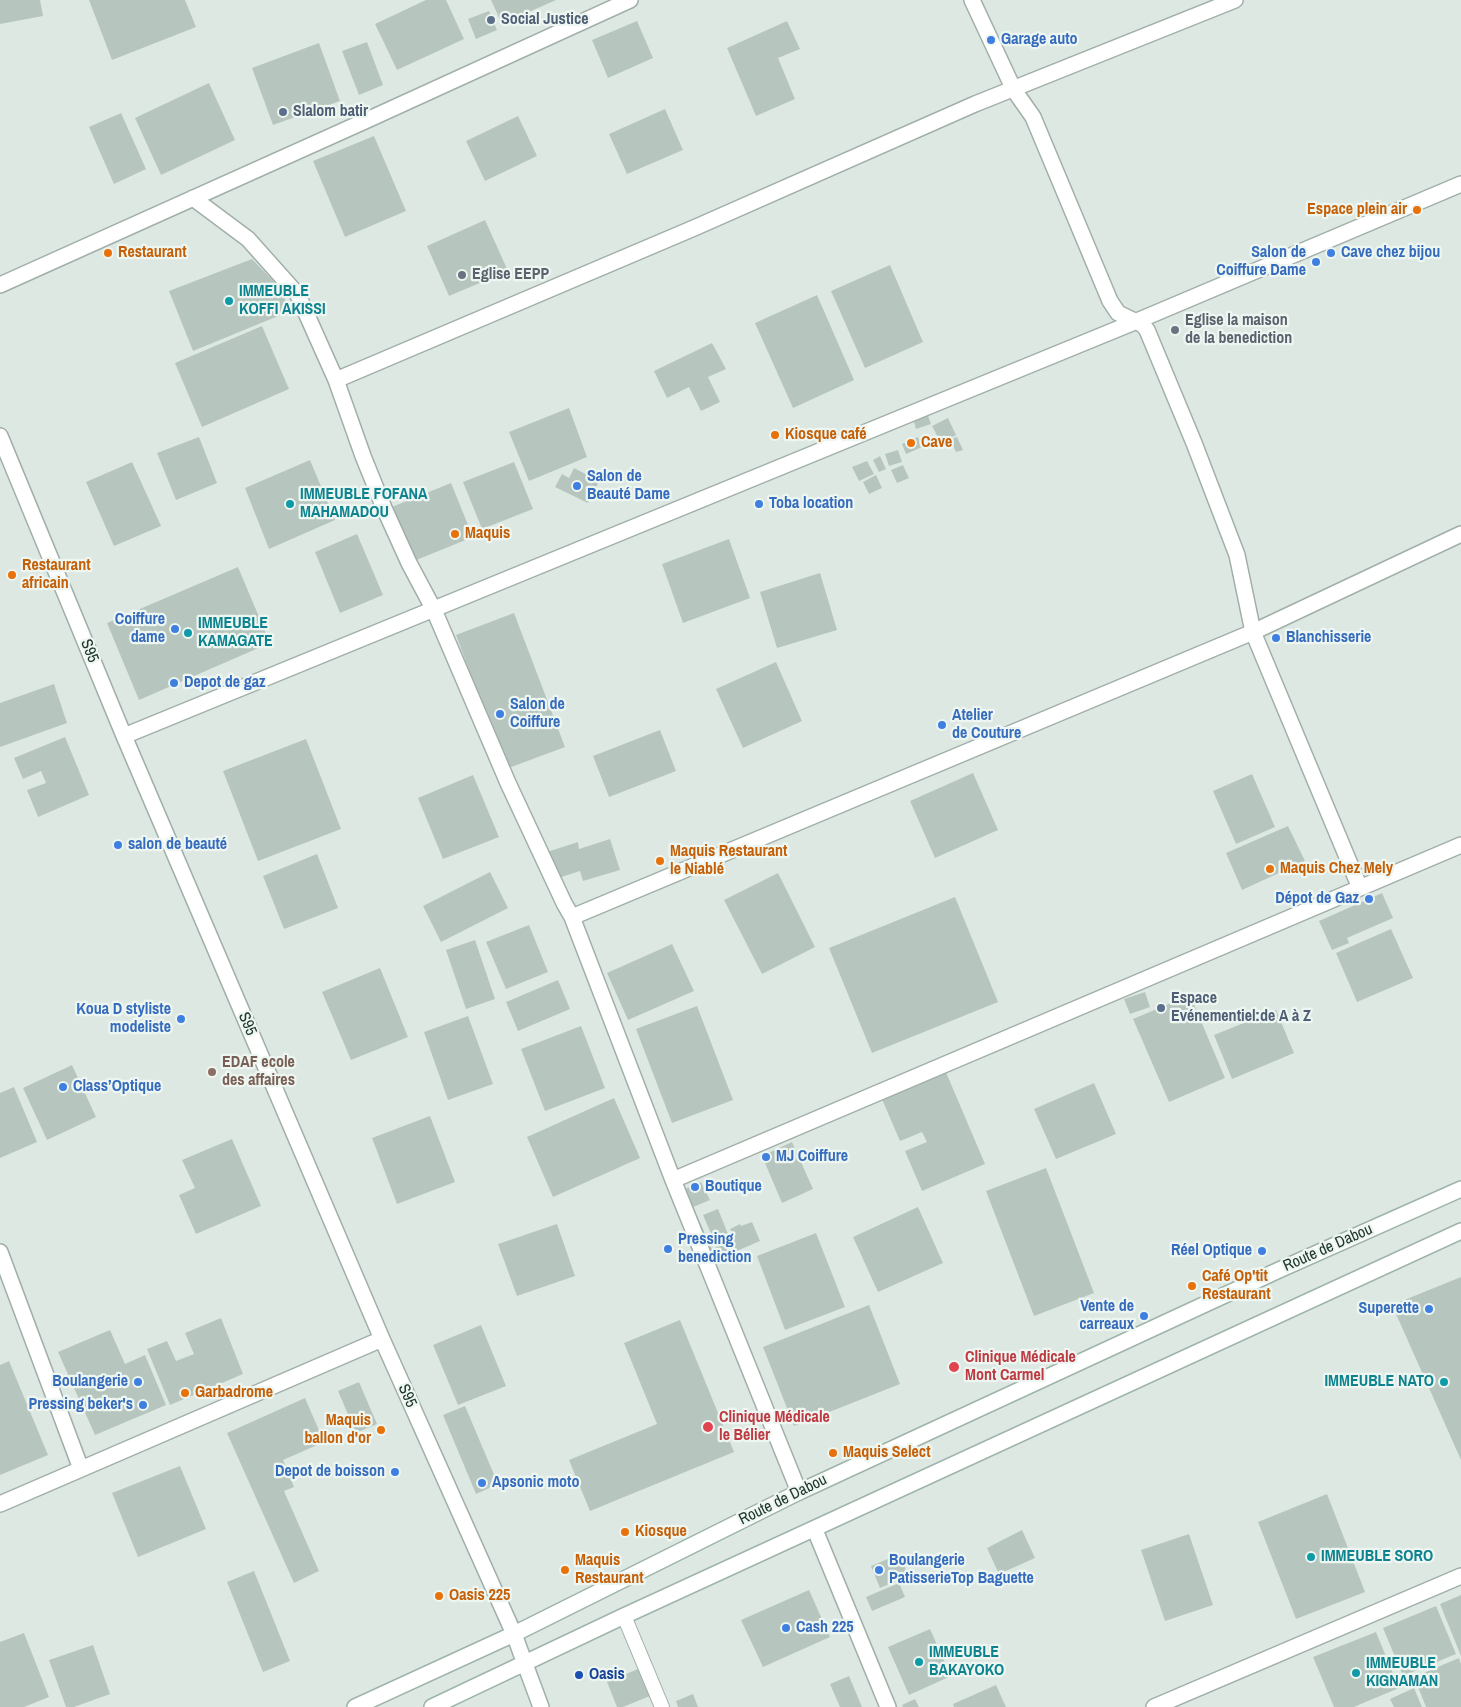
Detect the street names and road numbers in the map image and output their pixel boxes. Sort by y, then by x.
street label: S95 [76,637,102,665]
street label: S95 [234,1010,260,1038]
street label: Route de Dabou [1280,1220,1376,1276]
street label: S95 [393,1381,421,1411]
street label: Route de Dabou [736,1470,830,1530]

